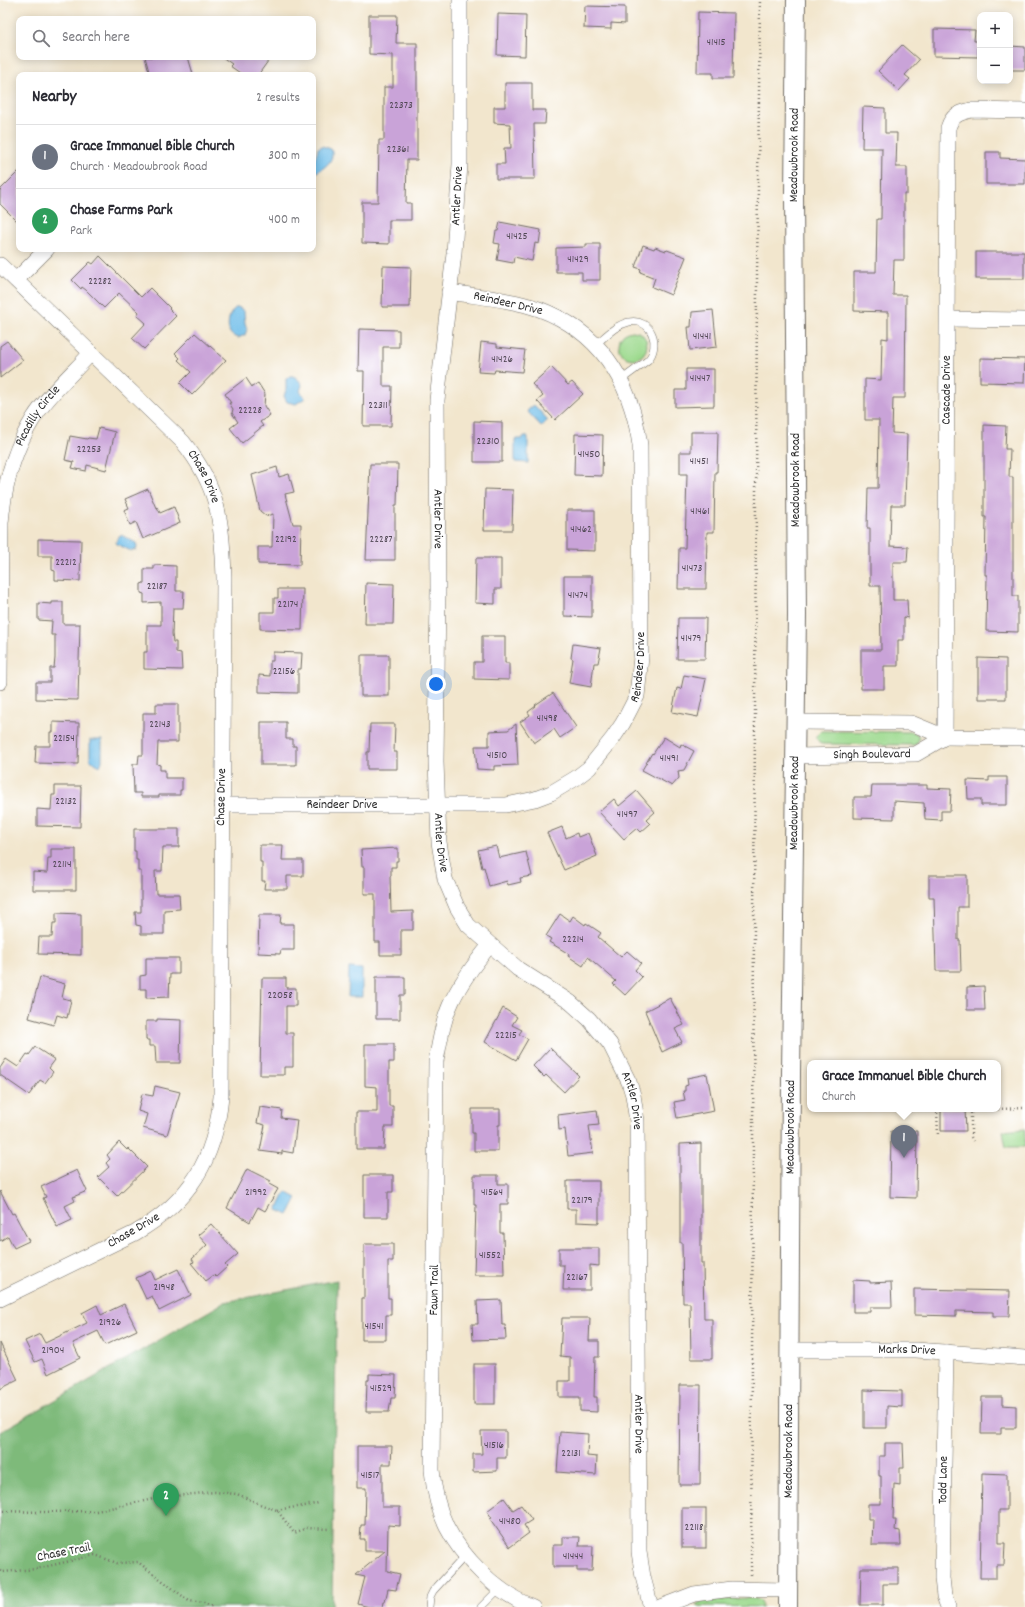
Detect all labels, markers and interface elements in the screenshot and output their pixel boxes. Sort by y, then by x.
map controls [977,12,1013,84]
button: + [977,12,1013,48]
search box [16,16,316,60]
icon: search [30,27,52,49]
text: Search here [62,27,130,49]
house number: 41415 [706,35,726,51]
button: − [977,48,1013,84]
text: Nearby [32,86,76,110]
text: 2 results [256,89,300,108]
house number: 22373 [389,98,413,114]
street label: Meadowbrook Road [784,108,804,202]
text: Grace Immanuel Bible Church [70,136,235,158]
house number: 22361 [387,142,409,158]
text: 1 [44,147,46,166]
text: 300 m [268,147,300,166]
text: Church · Meadowbrook Road [70,158,207,177]
street label: Antler Drive [447,165,469,226]
text: Chase Farms Park [70,200,173,222]
text: 2 [42,211,48,230]
text: 400 m [269,211,300,230]
text: Park [70,222,92,241]
house number: 41425 [506,229,528,245]
house number: 41429 [567,252,589,268]
house number: 22282 [88,274,112,290]
street label: Reindeer Drive [471,287,545,321]
house number: 41441 [693,329,711,345]
house number: 41426 [491,352,513,368]
street label: Cascade Drive [937,355,956,425]
house number: 41447 [690,371,710,387]
street label: Picadilly Circle [10,381,65,449]
house number: 22311 [368,398,388,414]
house number: 22228 [238,403,262,419]
street label: Meadowbrook Road [787,433,806,527]
house number: 22310 [477,434,499,450]
house number: 22253 [77,442,101,458]
street label: Chase Drive [182,446,225,506]
house number: 41450 [578,447,600,463]
house number: 41451 [689,454,709,470]
street label: Antler Drive [428,489,447,549]
house number: 41461 [690,504,710,520]
house number: 41462 [570,522,592,538]
house number: 22192 [275,532,297,548]
house number: 22287 [369,532,393,548]
house number: 22212 [55,555,77,571]
house number: 41473 [682,561,702,577]
house number: 22187 [147,579,167,595]
house number: 41474 [568,588,588,604]
house number: 22174 [278,597,298,613]
house number: 41479 [681,631,701,647]
street label: Reindeer Drive [626,632,650,706]
house number: 22156 [273,664,295,680]
your location [426,674,446,694]
house number: 41498 [537,711,558,727]
house number: 22143 [149,717,171,733]
house number: 22154 [53,731,75,747]
street label: Singh Boulevard [833,745,911,765]
house number: 41510 [487,748,507,764]
house number: 41491 [660,751,679,767]
street label: Meadowbrook Road [784,756,805,850]
street label: Chase Drive [212,768,232,826]
house number: 22132 [55,794,77,810]
street label: Reindeer Drive [307,796,378,815]
house number: 41497 [617,807,637,823]
street label: Antler Drive [428,813,453,874]
house number: 22114 [53,857,72,873]
house number: 22214 [562,932,584,948]
house number: 22058 [267,988,293,1004]
house number: 22215 [495,1028,517,1044]
popup [807,1060,1001,1112]
text: Grace Immanuel Bible Church [822,1066,986,1088]
street label: Antler Drive [616,1068,647,1130]
street label: Meadowbrook Road [781,1080,800,1174]
text: Church [822,1088,856,1107]
pin: 1 [891,1125,917,1158]
house number: 21992 [245,1185,267,1201]
house number: 41564 [481,1185,503,1201]
house number: 22179 [571,1193,593,1209]
street label: Chase Drive [104,1208,164,1254]
house number: 41552 [479,1248,501,1264]
street label: Fawn Trail [425,1264,445,1316]
house number: 22167 [566,1270,588,1286]
house number: 21948 [153,1280,175,1296]
house number: 21926 [99,1315,121,1331]
house number: 41541 [364,1319,384,1335]
street label: Marks Drive [878,1341,937,1361]
house number: 21904 [42,1343,64,1359]
house number: 41529 [370,1381,392,1397]
street label: Antler Drive [629,1394,648,1454]
street label: Meadowbrook Road [779,1404,799,1498]
house number: 41516 [484,1438,504,1454]
house number: 22131 [561,1446,581,1462]
street label: Todd Lane [934,1456,954,1504]
house number: 41517 [361,1468,379,1484]
pin: 2 [153,1483,179,1516]
house number: 41480 [499,1514,521,1530]
house number: 22118 [685,1520,703,1536]
street label: Chase Trail [36,1538,92,1568]
house number: 41444 [563,1549,583,1565]

